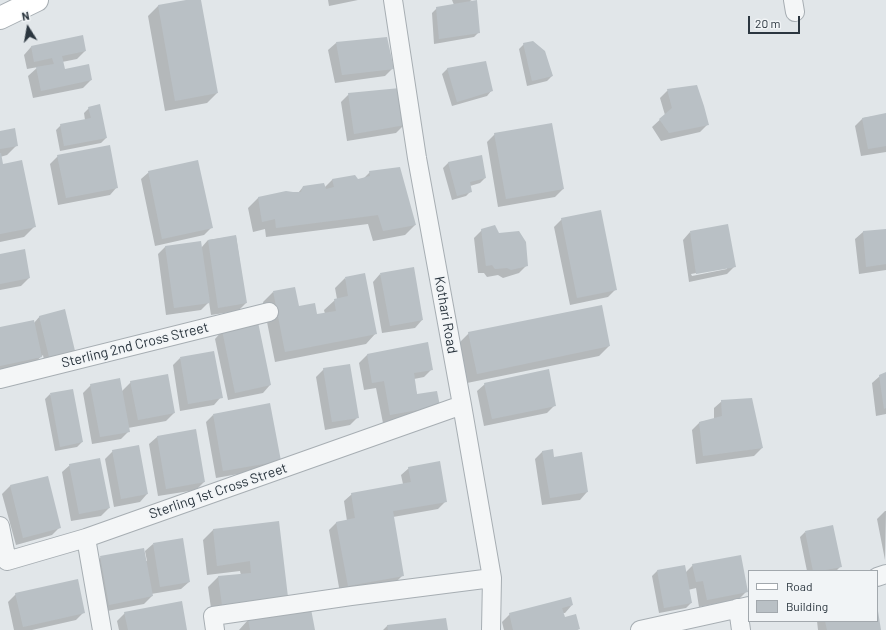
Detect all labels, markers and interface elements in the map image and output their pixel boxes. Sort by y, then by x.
north arrow [8,8,48,48]
scale bar [750,8,802,34]
text: N [21,9,30,23]
text: 20 m [755,16,781,30]
street label: Kothari Road [431,275,461,355]
street label: Sterling 2nd Cross Street [60,319,210,371]
street label: Sterling 1st Cross Street [147,459,289,523]
legend [748,570,878,622]
text: Road [786,579,813,593]
text: Building [786,599,828,613]

